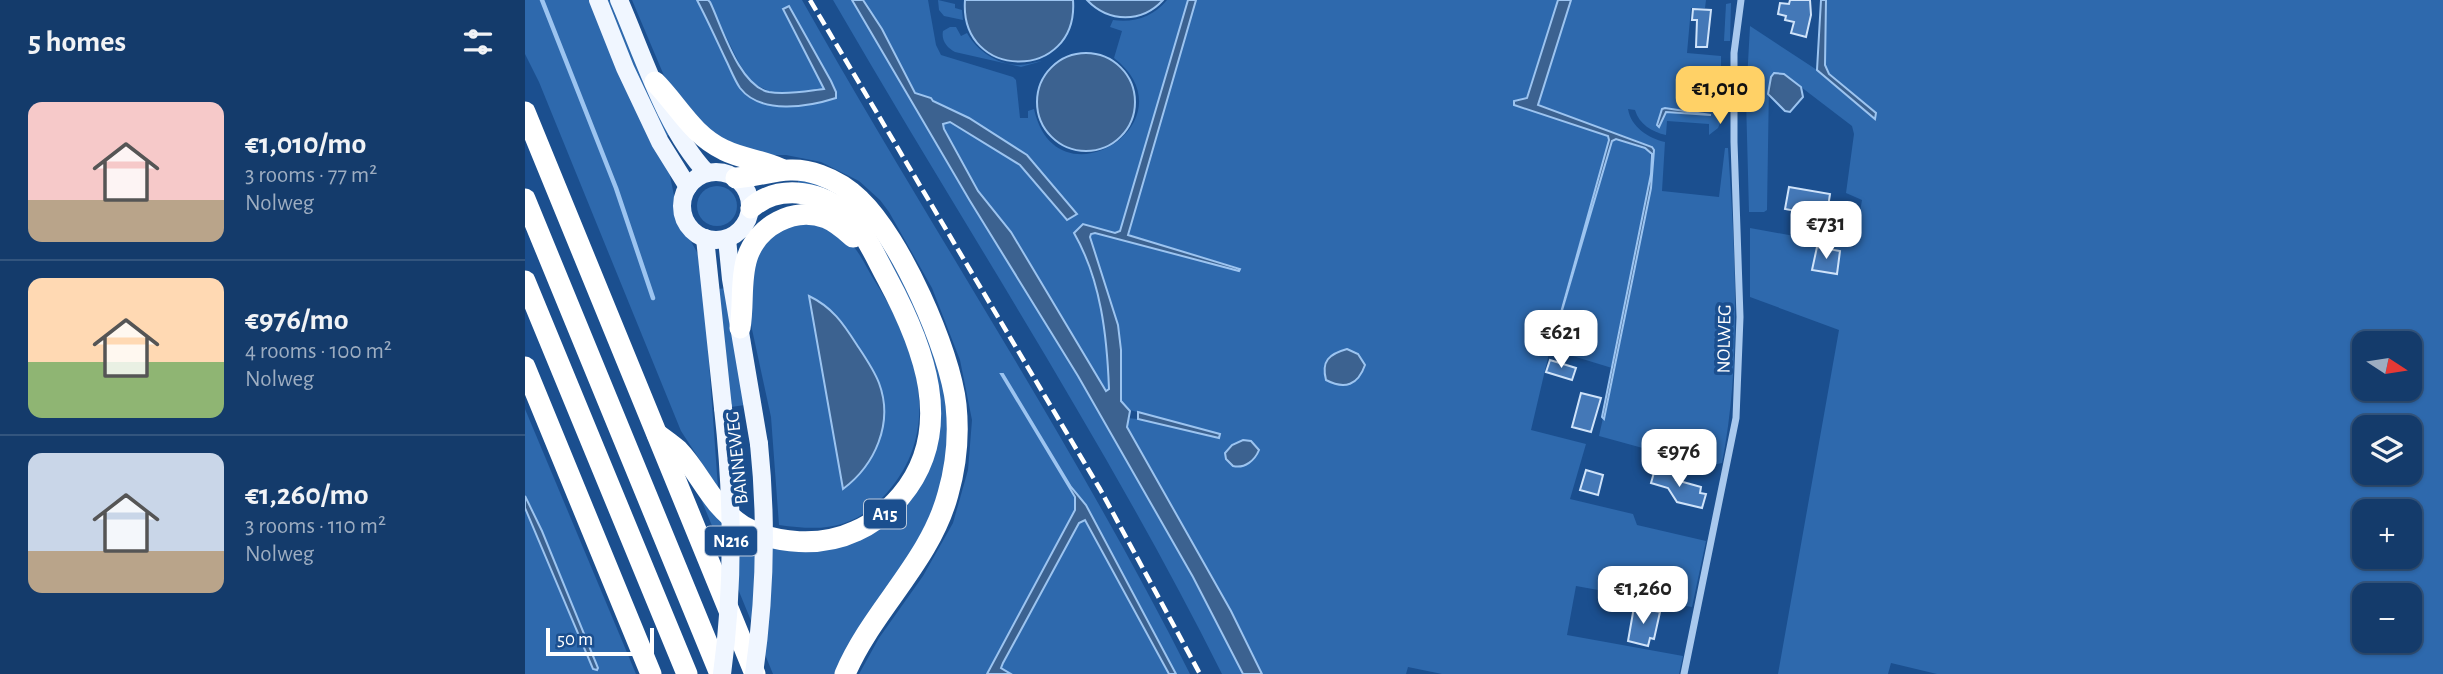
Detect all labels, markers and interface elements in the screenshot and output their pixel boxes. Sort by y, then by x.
icon: filters [459,23,497,61]
text: 5 homes [28,27,126,57]
pin: €1,010 [1663,66,1777,126]
text: €1,010 [1692,77,1748,100]
text: €1,010/mo [245,129,366,159]
icon: home [84,130,168,214]
text: 3 rooms · 77 m² [245,164,377,187]
text: Nolweg [245,192,314,215]
pin: €731 [1785,202,1867,261]
text: €731 [1807,212,1845,235]
street label: NOLWEG [1714,304,1735,374]
text: €976/mo [245,305,349,335]
icon: home [84,306,168,390]
pin: €621 [1520,310,1602,370]
text: €621 [1541,321,1581,344]
north arrow [2352,331,2422,401]
map controls [2352,331,2422,653]
text: 4 rooms · 100 m² [245,340,392,363]
text: Nolweg [245,368,314,391]
street label: BANNEWEG [723,410,752,505]
button: layers [2352,415,2422,485]
pin: €976 [1638,430,1720,489]
text: €976 [1658,440,1700,463]
text: €1,260/mo [245,480,368,510]
icon: home [84,481,168,565]
button: + [2352,499,2422,569]
road number: A15 [864,500,906,528]
text: 3 rooms · 110 m² [245,515,386,538]
road number: N216 [705,526,757,556]
text: Nolweg [245,543,314,566]
pin: €1,260 [1586,566,1700,626]
text: €1,260 [1614,577,1672,600]
button: − [2352,583,2422,653]
scale bar [546,625,655,657]
text: 50 m [557,630,593,649]

